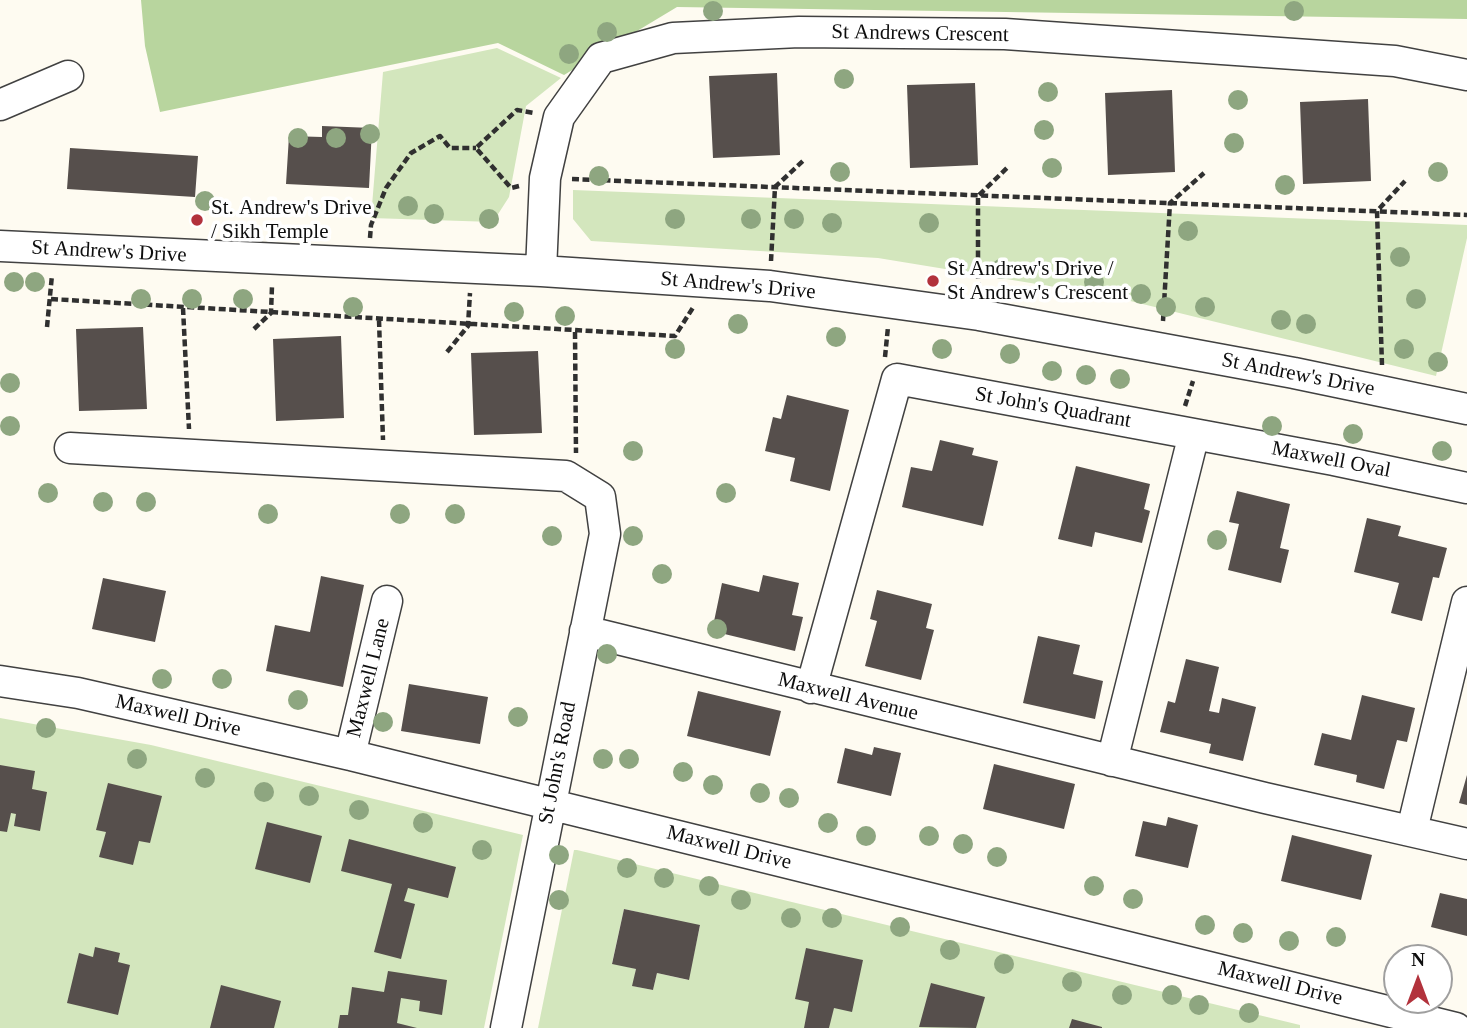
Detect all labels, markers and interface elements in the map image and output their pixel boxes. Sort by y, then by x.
street label: St Andrews Crescent [831,20,1009,48]
place label: St. Andrew's Drive / Sikh Temple [211,195,372,245]
marker: St. Andrew's Drive / Sikh Temple [189,212,205,228]
street label: St Andrew's Drive [31,235,187,269]
place label: St Andrew's Drive / St Andrew's Crescent [947,256,1128,306]
street label: St Andrew's Drive [659,267,817,305]
marker: St Andrew's Drive / St Andrew's Crescent [925,273,941,289]
street label: St Andrew's Drive [1219,348,1377,402]
street label: St John's Quadrant [973,382,1133,434]
street label: Maxwell Oval [1269,436,1393,484]
street label: Maxwell Lane [342,616,396,740]
street label: Maxwell Avenue [775,667,921,727]
street label: Maxwell Drive [113,689,243,743]
street label: St John's Road [534,700,582,826]
street label: Maxwell Drive [664,820,794,876]
north arrow [1383,944,1453,1014]
text: N [1411,949,1425,970]
street label: Maxwell Drive [1215,956,1345,1012]

